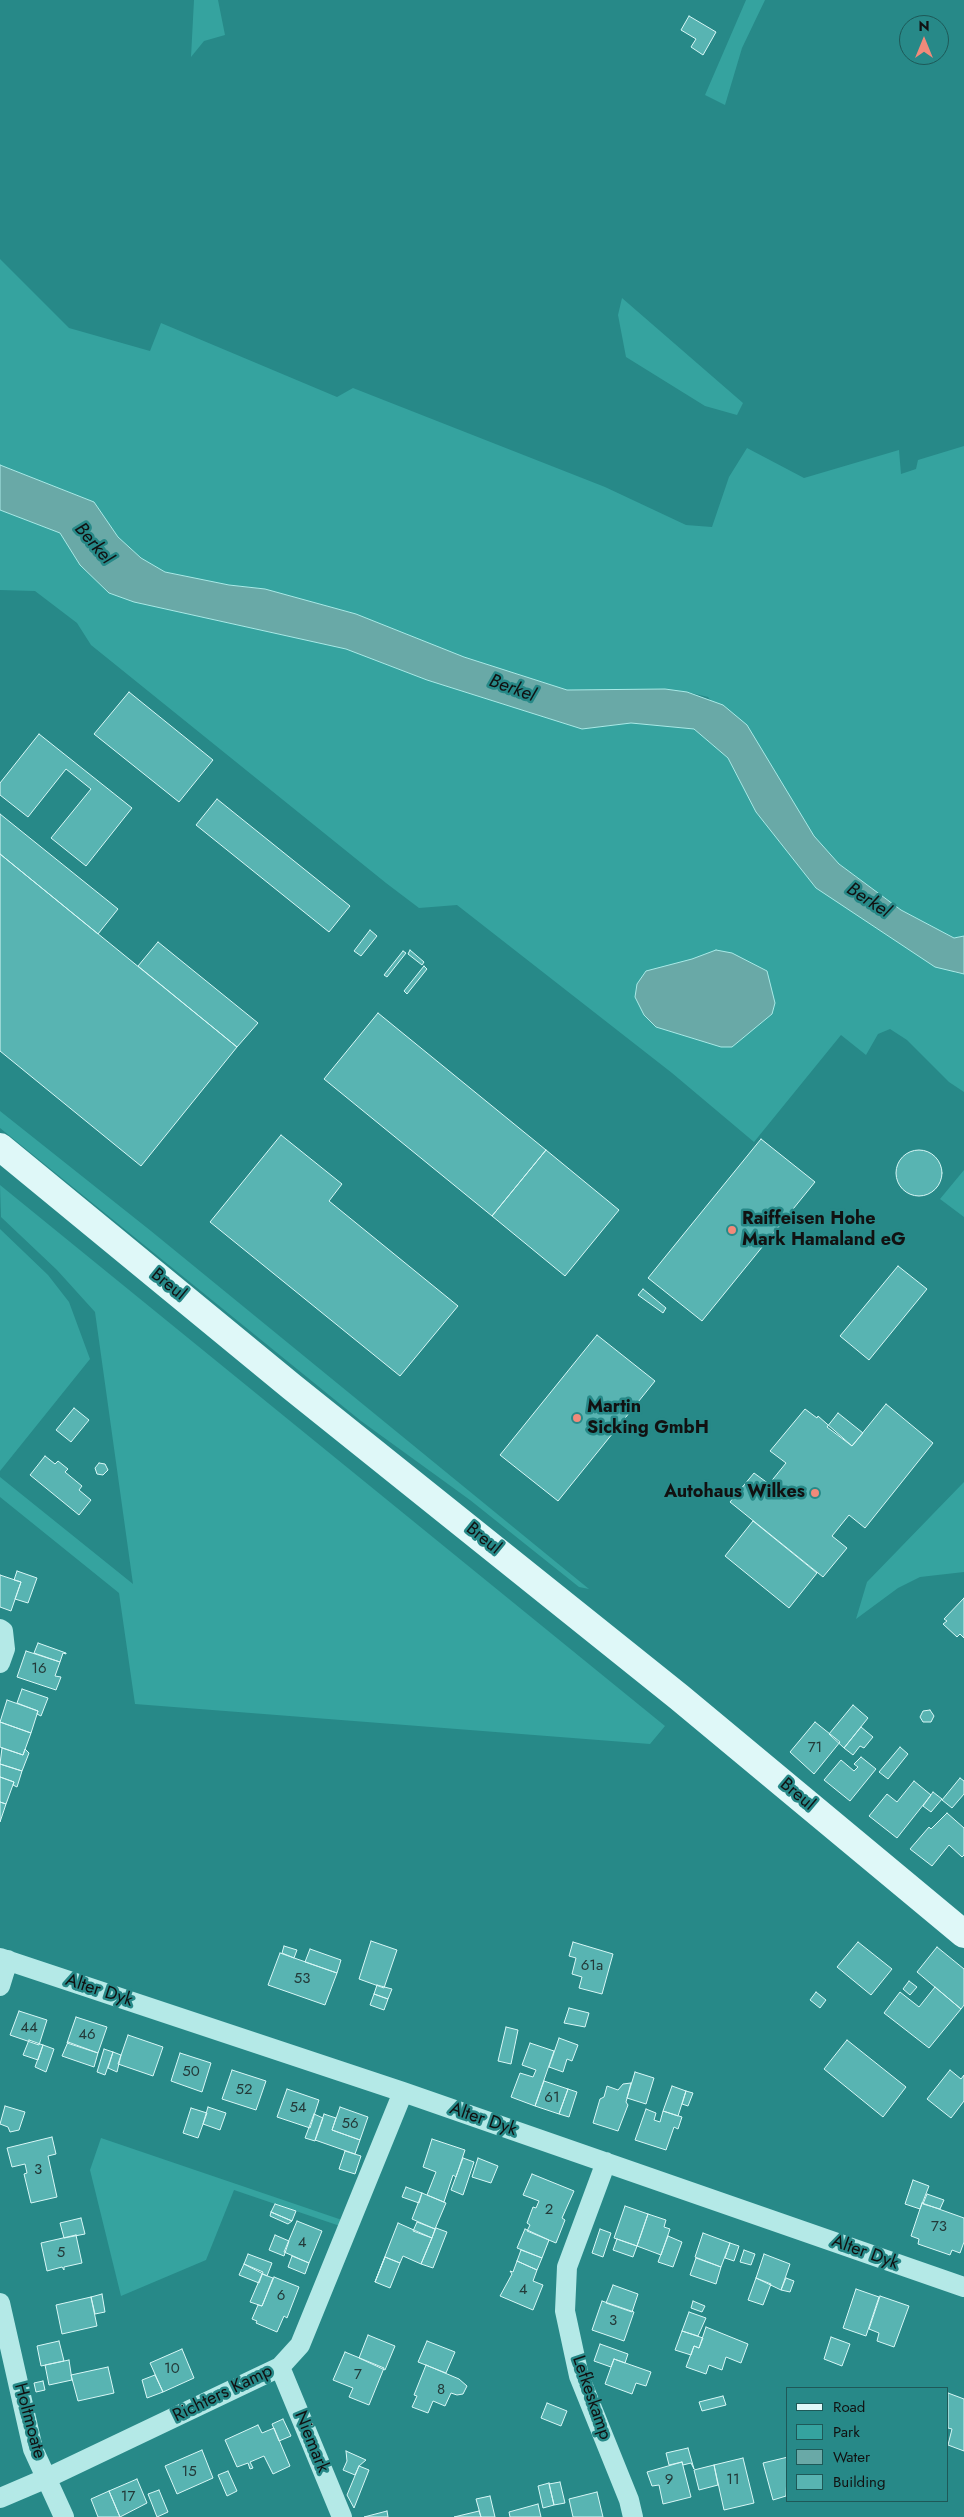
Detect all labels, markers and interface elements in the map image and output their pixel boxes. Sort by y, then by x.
north arrow [899,15,949,65]
text: N [918,16,930,36]
water label: Berkel [69,519,117,569]
water label: Berkel [486,670,538,708]
water label: Berkel [842,878,894,924]
place label: Raiffeisen Hohe Mark Hamaland eG [742,1209,906,1252]
marker: Raiffeisen Hohe Mark Hamaland eG [726,1224,738,1236]
street label: Breul [146,1264,190,1306]
place label: Martin Sicking GmbH [587,1397,709,1440]
marker: Martin Sicking GmbH [571,1412,583,1424]
place label: Autohaus Wilkes [664,1482,805,1504]
marker: Autohaus Wilkes [809,1487,821,1499]
street label: Breul [461,1518,505,1560]
house number: 16 [31,1660,47,1678]
house number: 71 [808,1739,822,1757]
street label: Breul [775,1774,819,1816]
house number: 61a [581,1957,603,1975]
street label: Alter Dyk [63,1970,135,2012]
house number: 53 [294,1970,310,1988]
house number: 44 [20,2019,38,2037]
house number: 46 [78,2026,96,2044]
house number: 50 [182,2063,200,2081]
house number: 52 [236,2081,252,2099]
house number: 61 [544,2089,560,2107]
street label: Alter Dyk [447,2098,519,2142]
house number: 54 [289,2099,307,2117]
house number: 56 [341,2115,359,2133]
house number: 3 [34,2161,42,2179]
house number: 2 [545,2201,553,2219]
house number: 73 [931,2218,947,2236]
street label: Alter Dyk [829,2231,901,2275]
house number: 4 [298,2234,306,2252]
house number: 5 [57,2244,65,2262]
house number: 4 [519,2281,527,2299]
house number: 6 [277,2287,285,2305]
house number: 3 [609,2312,617,2330]
street label: Lefkeskamp [567,2353,615,2443]
house number: 10 [164,2360,180,2378]
street label: Richters Kamp [170,2361,276,2427]
house number: 7 [354,2366,362,2384]
street label: Holtmoate [9,2381,49,2461]
house number: 8 [437,2381,445,2399]
legend [786,2387,949,2502]
text: Road [833,2396,865,2418]
street label: Niemark [289,2408,333,2476]
text: Park [833,2421,860,2443]
text: Water [833,2446,870,2468]
house number: 15 [181,2463,197,2481]
house number: 9 [665,2471,673,2489]
house number: 11 [726,2471,740,2489]
text: Building [833,2471,885,2493]
house number: 17 [121,2488,135,2506]

